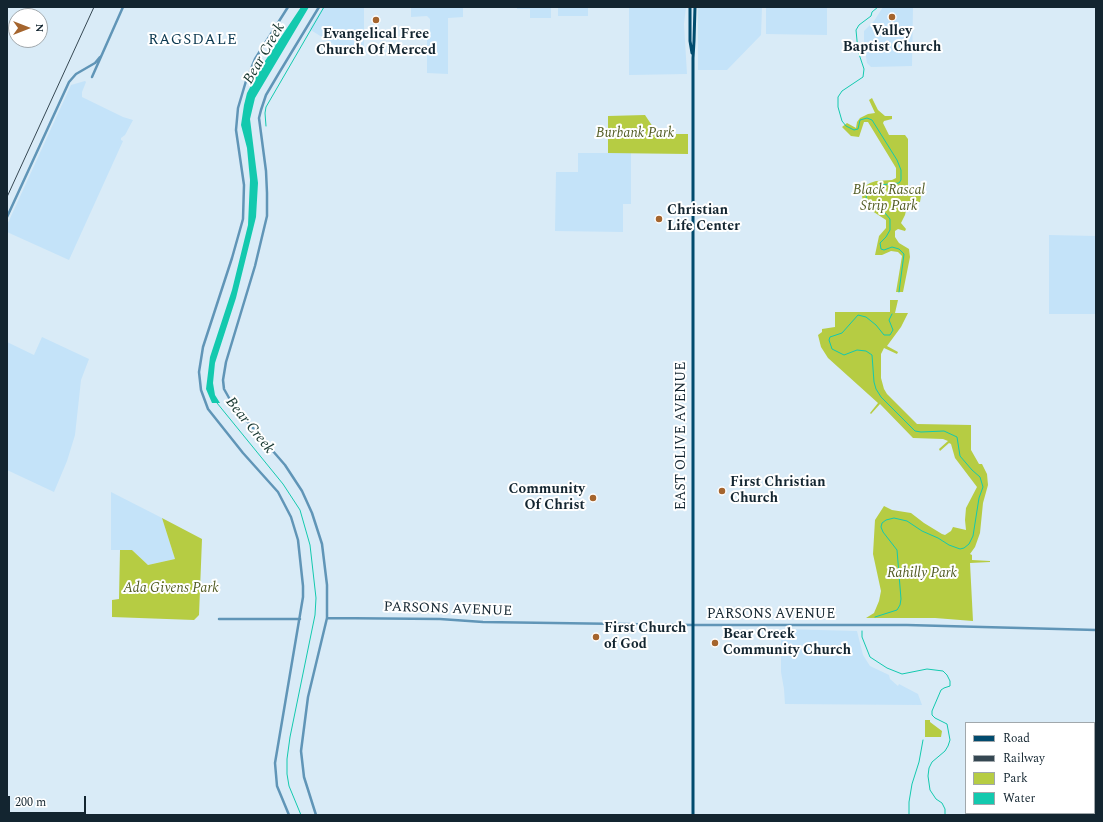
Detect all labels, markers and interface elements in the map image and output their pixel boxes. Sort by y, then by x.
north arrow [8,8,48,48]
marker: Valley Baptist Church [887,12,897,22]
marker: Evangelical Free Church Of Merced [371,15,381,25]
water label: Bear Creek [240,20,290,88]
text: N [31,24,48,32]
place label: Valley Baptist Church [843,24,941,56]
place label: Evangelical Free Church Of Merced [316,27,436,60]
district label: RAGSDALE [148,32,238,50]
park label: Burbank Park [596,126,674,142]
park label: Black Rascal Strip Park [853,183,925,216]
place label: Christian Life Center [667,203,740,236]
marker: Christian Life Center [654,214,664,224]
street label: EAST OLIVE AVENUE [674,362,690,510]
water label: Bear Creek [221,394,277,458]
place label: First Christian Church [730,475,826,508]
place label: Community Of Christ [509,482,585,514]
marker: First Christian Church [717,486,727,496]
marker: Community Of Christ [588,493,598,503]
park label: Rahilly Park [887,566,957,582]
park label: Ada Givens Park [123,581,219,597]
street label: PARSONS AVENUE [383,599,513,621]
street label: PARSONS AVENUE [707,607,835,623]
place label: First Church of God [604,621,687,654]
place label: Bear Creek Community Church [723,627,851,660]
marker: First Church of God [591,632,601,642]
marker: Bear Creek Community Church [710,638,720,648]
legend [965,722,1095,814]
text: Road [1003,729,1030,748]
text: Railway [1003,749,1045,768]
text: Park [1003,769,1028,788]
scale bar [10,788,88,814]
text: Water [1003,789,1035,808]
text: 200 m [15,793,46,812]

